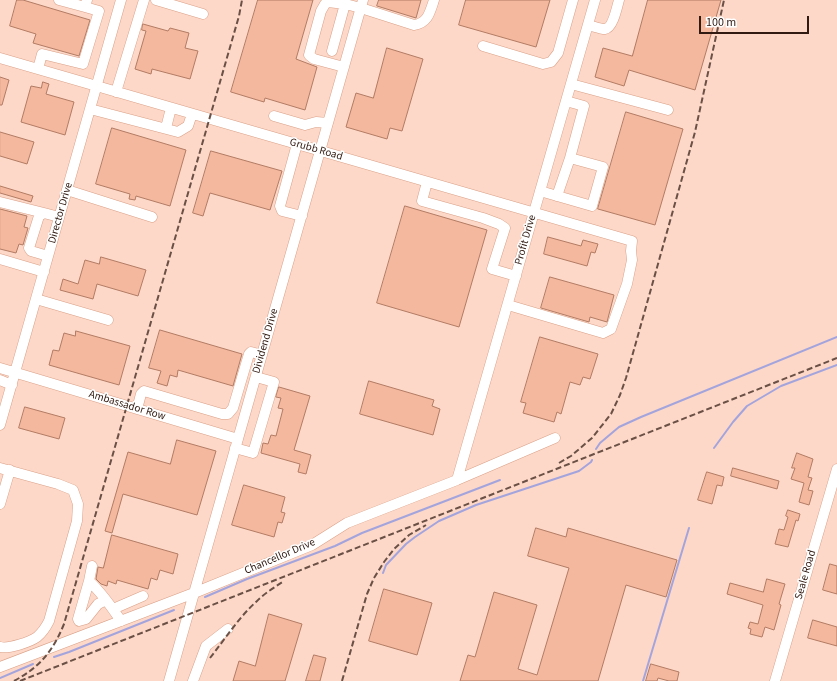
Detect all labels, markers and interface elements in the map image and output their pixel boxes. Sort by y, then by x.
scale bar [701,8,811,34]
text: 100 m [706,14,736,31]
street label: Grubb Road [288,136,344,164]
street label: Director Drive [46,181,76,245]
street label: Profit Drive [513,213,539,267]
street label: Dividend Drive [250,307,282,375]
street label: Ambassador Row [87,388,167,424]
street label: Chancellor Drive [243,536,317,578]
street label: Seale Road [793,549,819,601]

